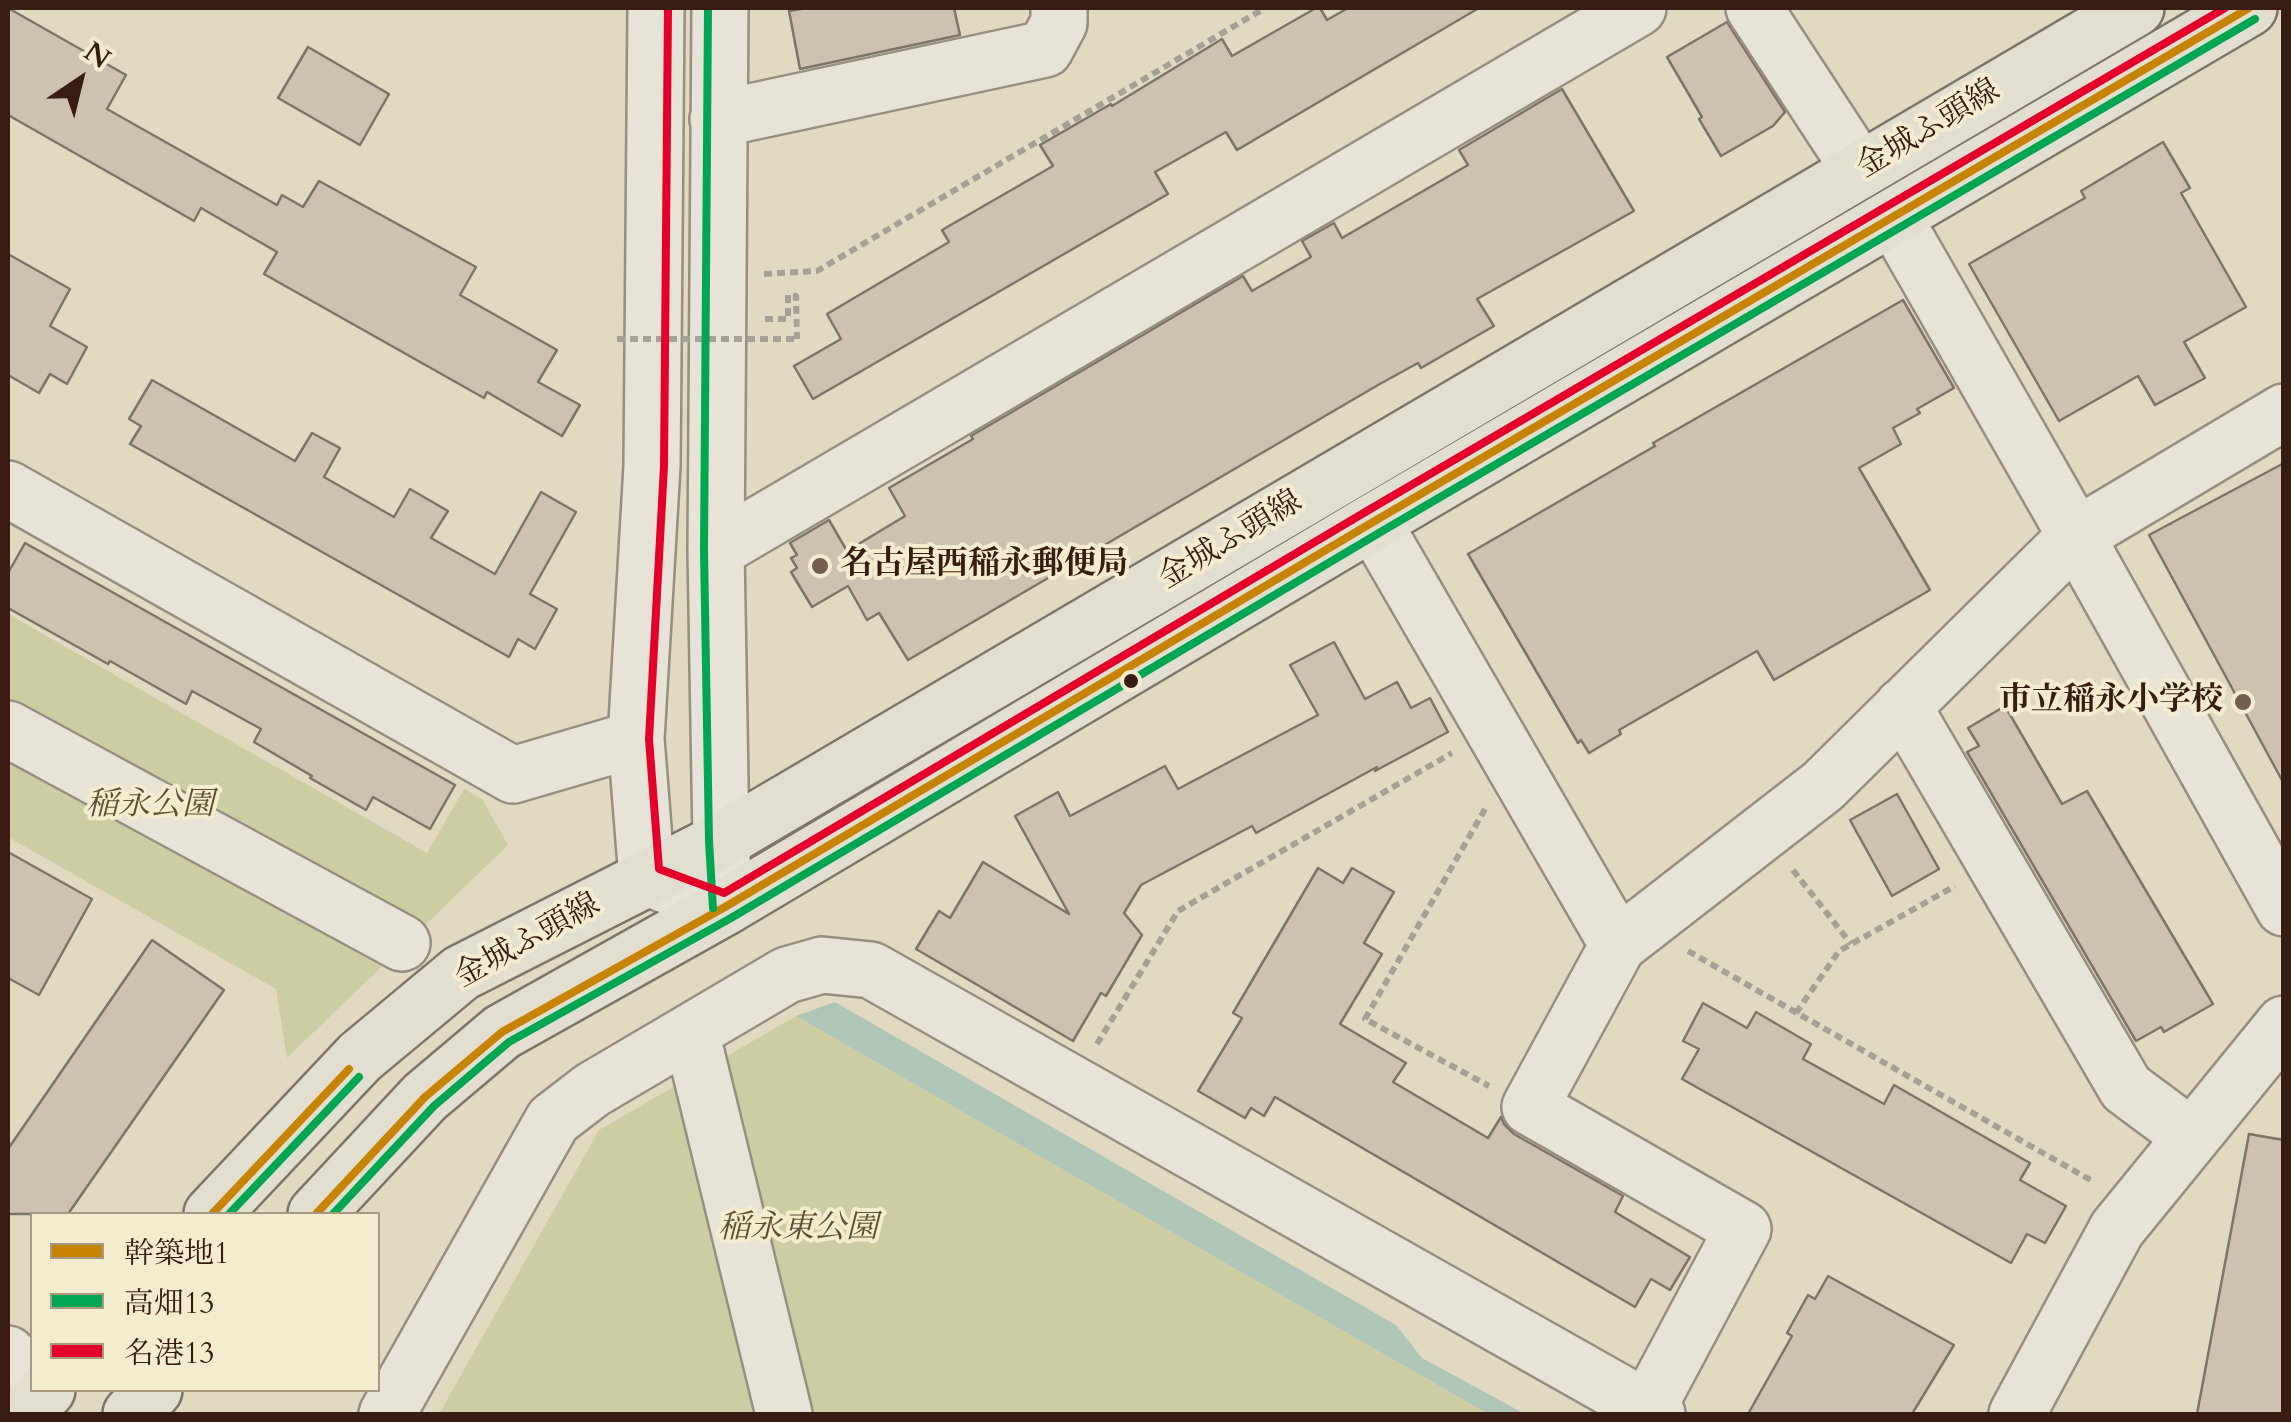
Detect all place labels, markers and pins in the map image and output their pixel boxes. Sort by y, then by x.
place label: 名古屋西稲永郵便局 [840,547,1128,585]
marker: 名古屋西稲永郵便局 [809,555,831,577]
unlabelled marker [1121,671,1141,691]
place label: 市立稲永小学校 [1999,683,2223,721]
marker: 市立稲永小学校 [2232,691,2254,713]

